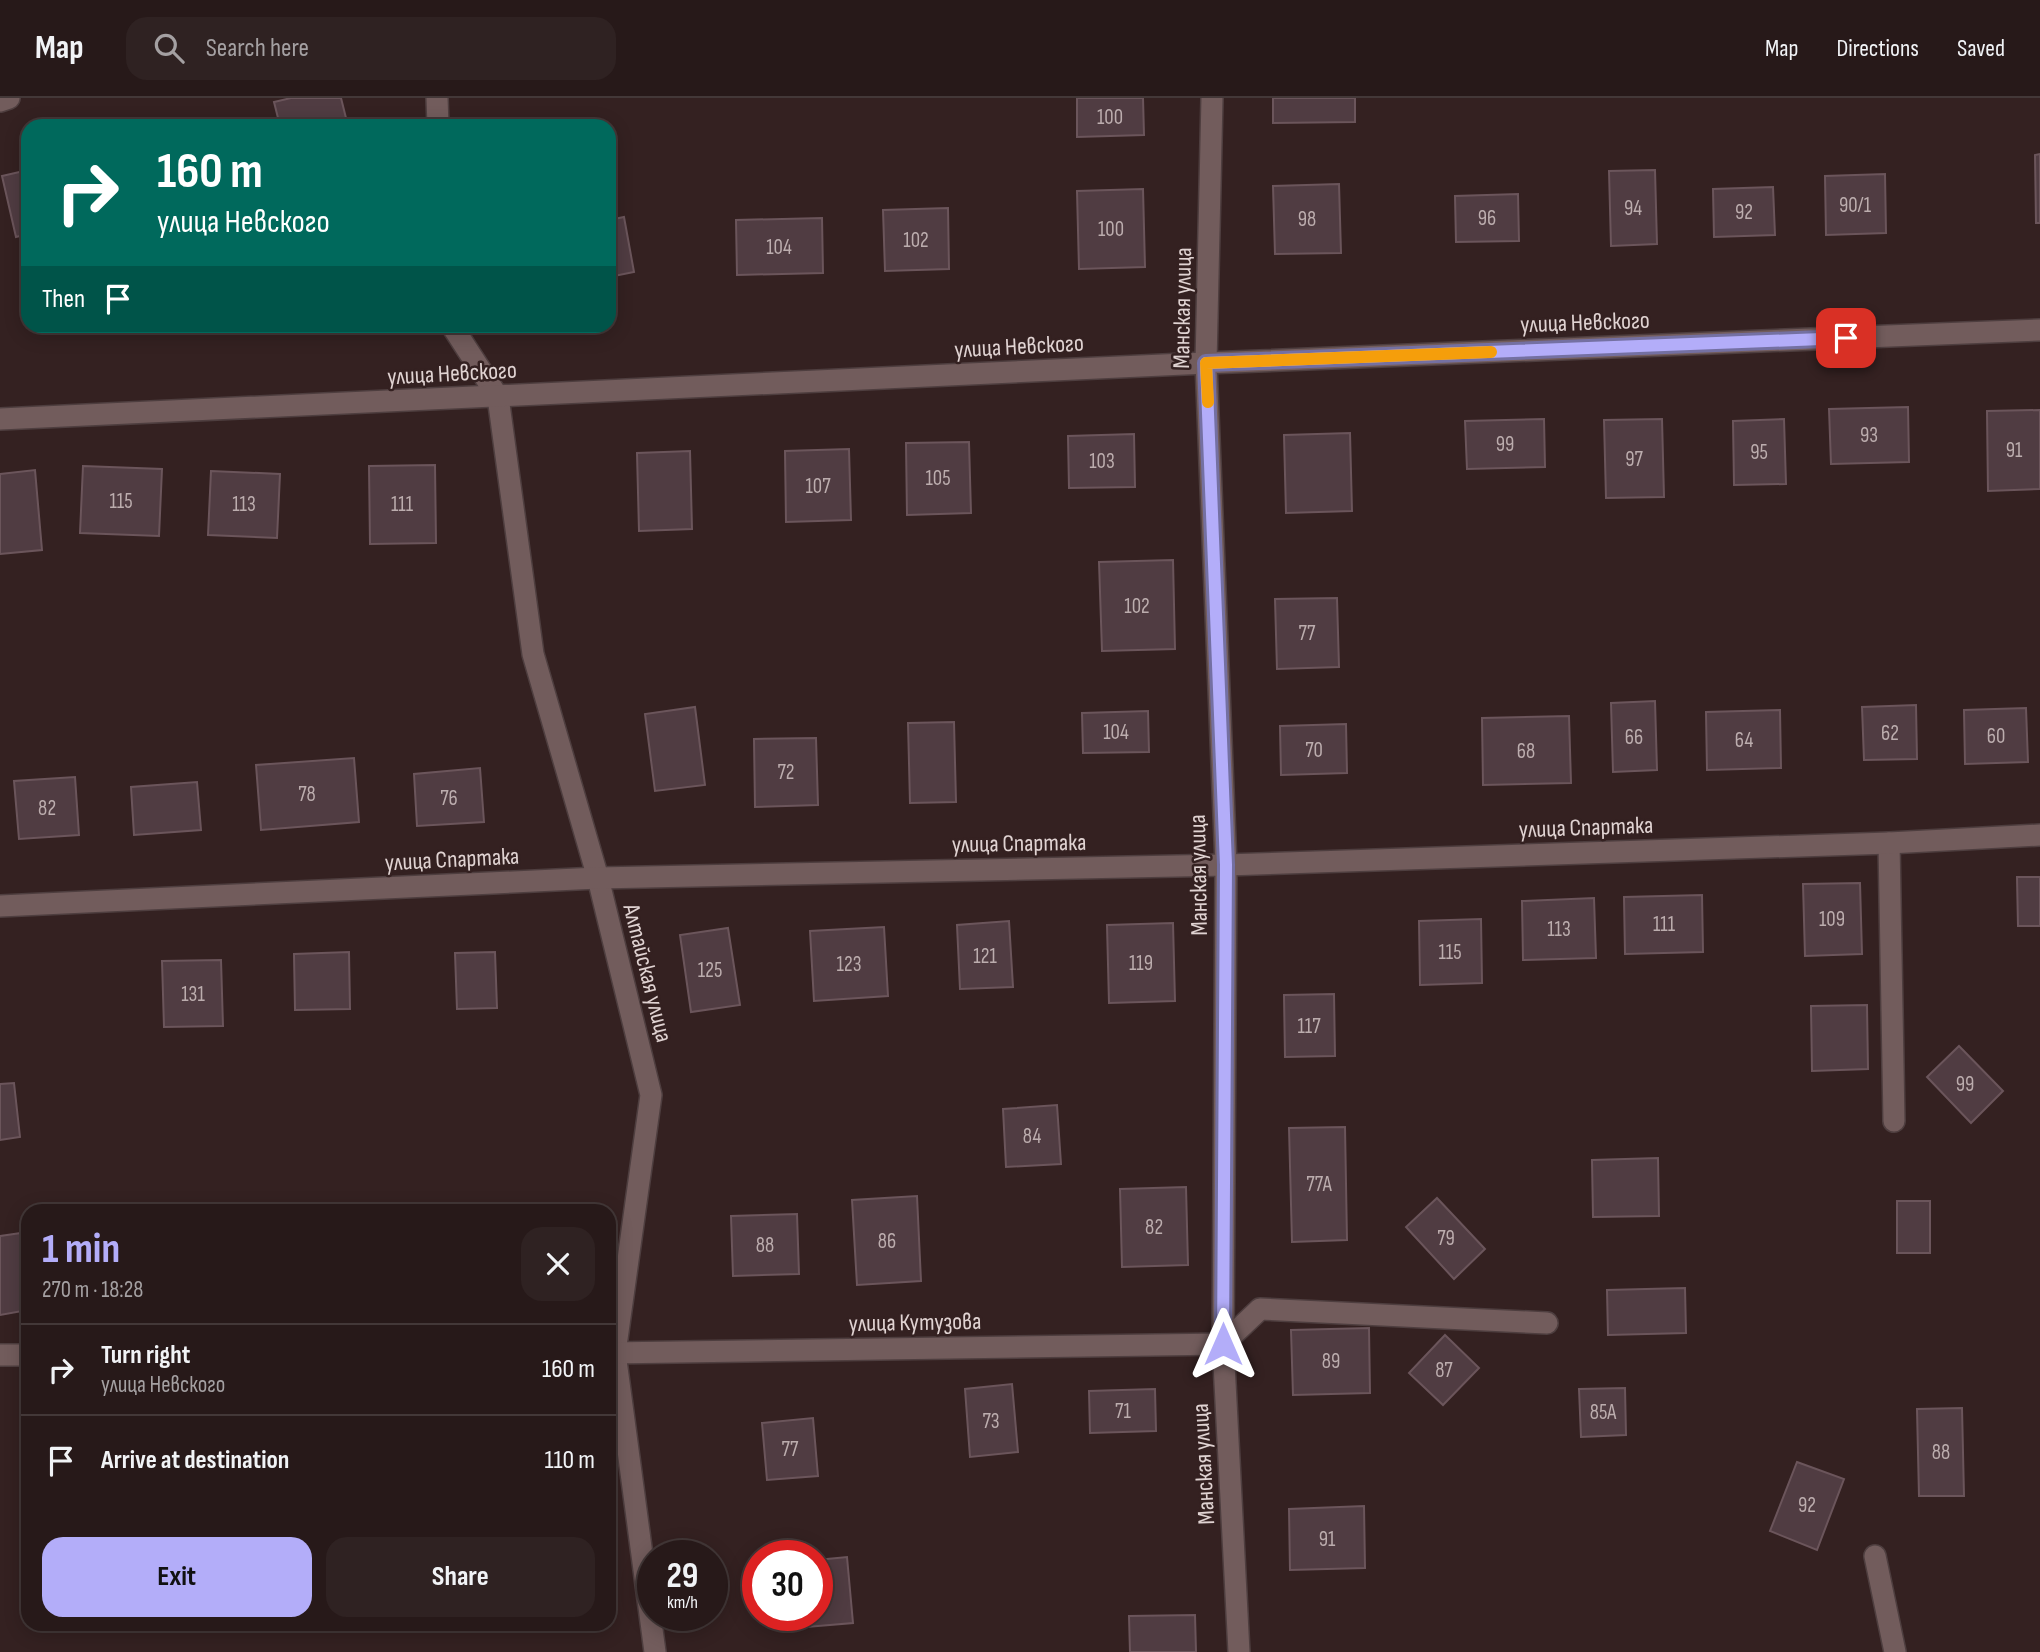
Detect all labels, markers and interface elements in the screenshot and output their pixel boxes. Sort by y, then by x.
search box [126,17,616,80]
text: Map [35,28,84,68]
icon: search [150,29,188,67]
text: Search here [206,33,309,64]
text: Map [1765,34,1798,63]
text: Directions [1836,34,1919,63]
text: Saved [1957,34,2005,63]
house number: 100 [1097,105,1123,130]
text: 160 m [157,143,263,202]
icon: right [42,147,133,238]
house number: 90/1 [1839,193,1872,218]
house number: 94 [1624,196,1642,221]
house number: 92 [1735,200,1753,225]
text: улица Невского [157,203,330,242]
house number: 96 [1478,206,1496,231]
house number: 98 [1298,207,1316,232]
house number: 100 [1098,217,1124,242]
house number: 102 [903,228,929,253]
house number: 104 [766,235,792,260]
street label: Манская улица [1167,247,1198,369]
icon: arrive [99,280,137,318]
text: Then [42,284,85,315]
street label: улица Невского [1520,306,1650,339]
pin [1816,308,1876,368]
icon: arrive [1827,319,1865,357]
street label: улица Невского [954,329,1085,364]
street label: улица Невского [387,356,518,391]
house number: 93 [1860,423,1878,448]
house number: 99 [1496,432,1514,457]
house number: 91 [2006,438,2023,463]
house number: 95 [1750,440,1768,465]
house number: 97 [1625,447,1643,472]
house number: 103 [1089,449,1115,474]
house number: 105 [925,466,951,491]
house number: 107 [805,474,831,499]
house number: 115 [109,489,133,514]
house number: 113 [232,492,256,517]
house number: 111 [391,492,414,517]
house number: 102 [1124,594,1150,619]
house number: 77 [1299,621,1316,646]
house number: 104 [1103,720,1129,745]
house number: 62 [1881,721,1899,746]
house number: 60 [1987,724,2005,749]
house number: 66 [1625,725,1643,750]
house number: 64 [1735,728,1753,753]
house number: 70 [1305,738,1323,763]
house number: 68 [1517,739,1535,764]
house number: 72 [777,760,795,785]
house number: 78 [298,782,316,807]
house number: 76 [440,786,458,811]
house number: 82 [38,796,56,821]
street label: улица Спартака [1518,811,1654,844]
street label: Манская улица [1183,814,1214,936]
street label: улица Спартака [952,828,1086,859]
street label: улица Спартака [384,842,520,877]
street label: Алтайская улица [616,900,679,1045]
house number: 109 [1819,907,1845,932]
house number: 111 [1653,912,1676,937]
house number: 113 [1547,917,1571,942]
house number: 115 [1438,940,1462,965]
house number: 121 [973,944,997,969]
house number: 119 [1129,951,1153,976]
house number: 123 [836,952,862,977]
house number: 125 [698,958,722,983]
house number: 131 [181,982,205,1007]
house number: 117 [1297,1014,1321,1039]
house number: 99 [1956,1072,1974,1097]
house number: 84 [1023,1124,1041,1149]
house number: 77А [1306,1172,1333,1197]
house number: 82 [1145,1215,1163,1240]
text: 1 min [42,1224,120,1275]
house number: 79 [1437,1226,1455,1251]
button: close [521,1227,595,1301]
house number: 86 [878,1229,896,1254]
house number: 88 [756,1233,774,1258]
text: 270 m · 18:28 [42,1276,143,1304]
street label: улица Кутузова [848,1307,982,1338]
position arrow [1186,1307,1260,1381]
text: Turn right [101,1340,190,1371]
house number: 89 [1322,1349,1340,1374]
icon: right [42,1351,80,1389]
text: 160 m [542,1354,595,1385]
house number: 87 [1435,1358,1453,1383]
text: улица Невского [101,1371,225,1399]
house number: 71 [1115,1399,1132,1424]
house number: 85А [1590,1400,1617,1425]
street label: Манская улица [1186,1403,1221,1525]
house number: 73 [982,1409,1000,1434]
house number: 77 [782,1437,799,1462]
house number: 88 [1932,1440,1950,1465]
icon: arrive [42,1442,80,1480]
text: Arrive at destination [101,1445,289,1476]
text: 110 m [544,1445,595,1476]
house number: 92 [1798,1493,1816,1518]
house number: 91 [1319,1527,1336,1552]
button: Exit [42,1537,312,1617]
button: Share [326,1537,595,1617]
speed limit sign: 30 [742,1540,833,1631]
text: 29 [667,1555,698,1598]
text: km/h [667,1592,698,1613]

